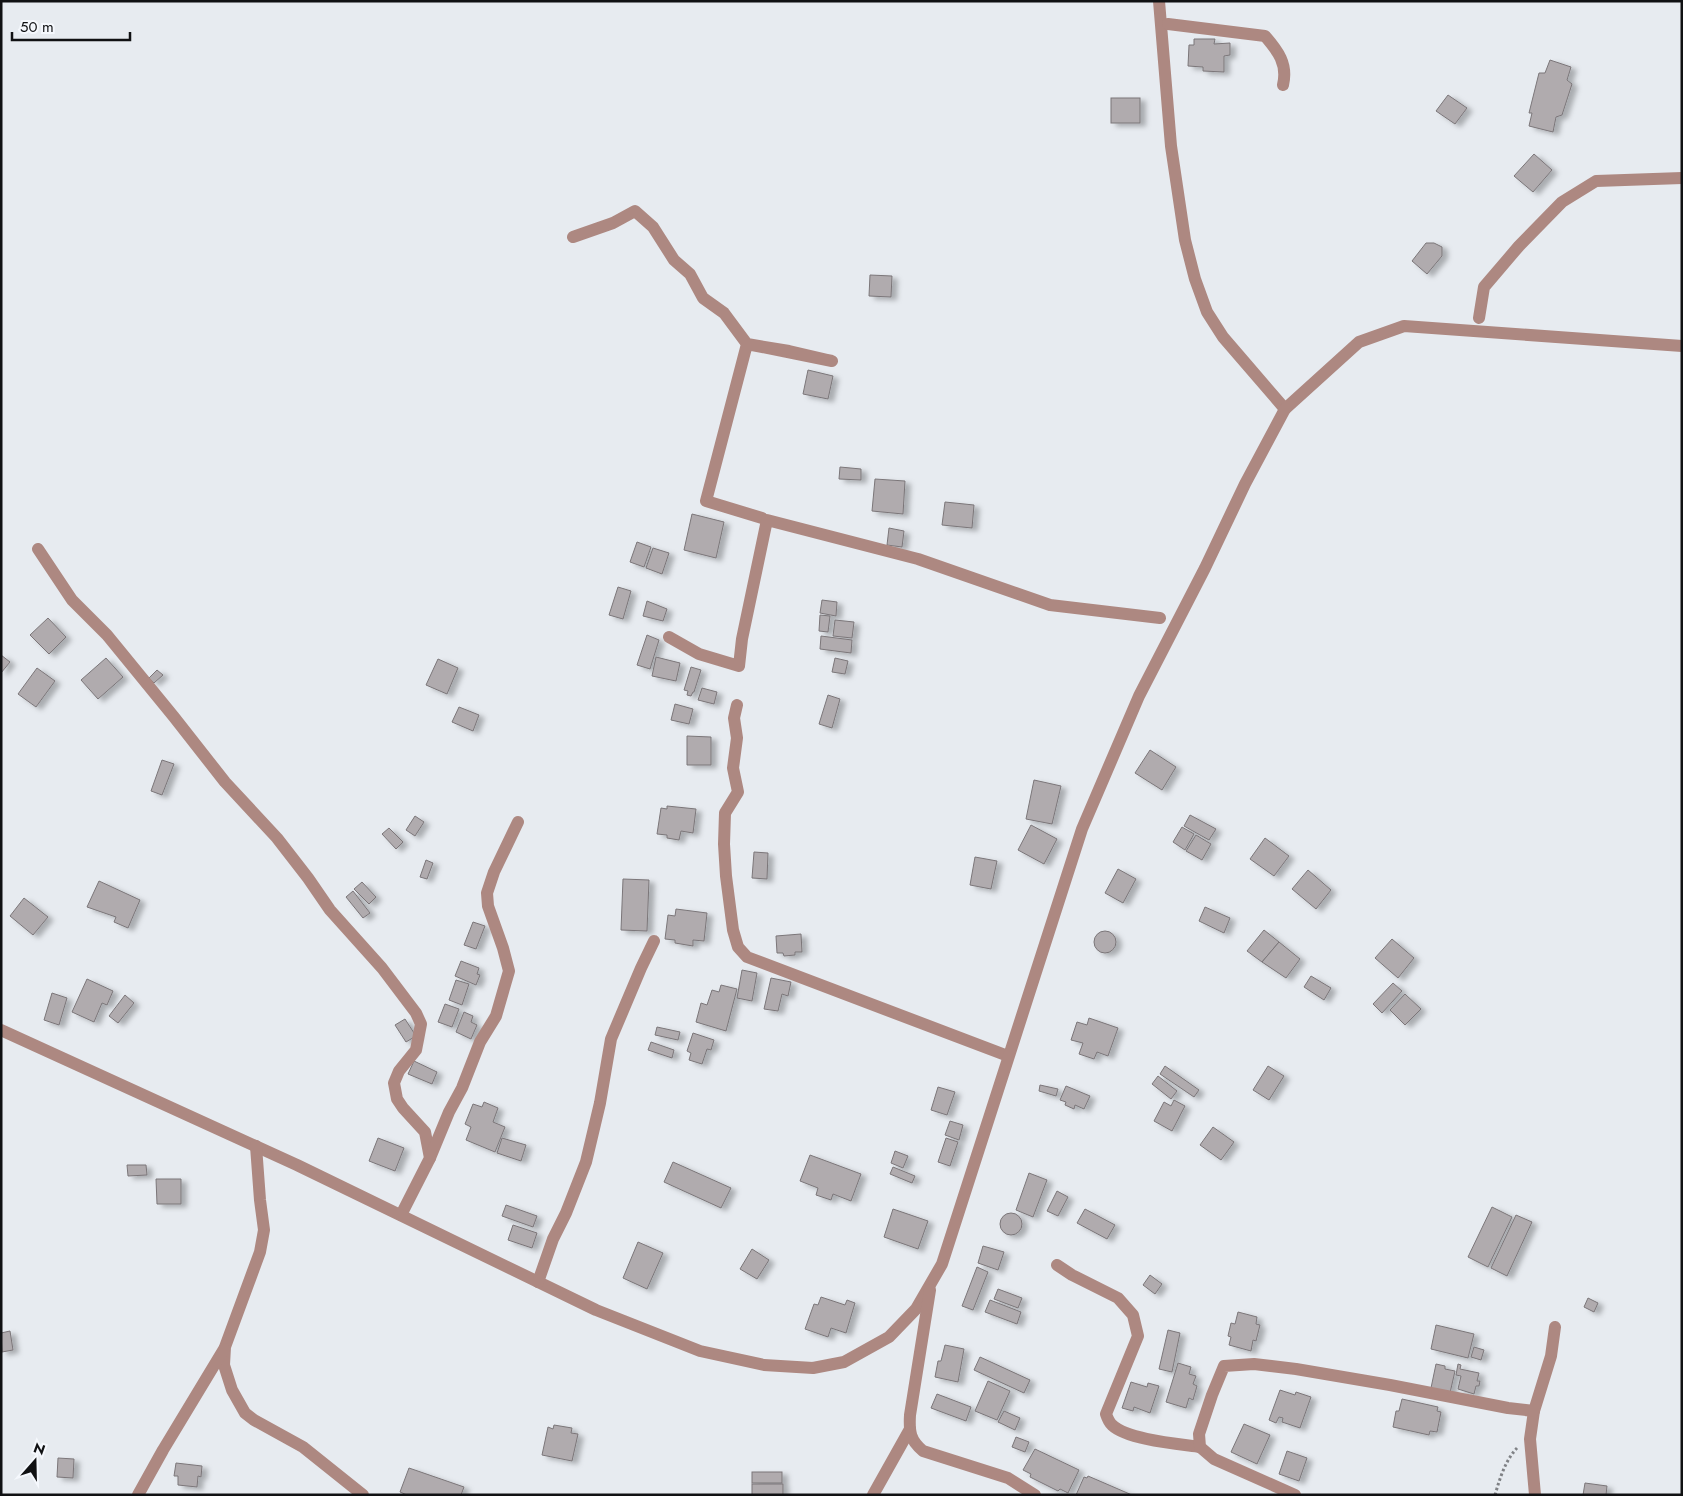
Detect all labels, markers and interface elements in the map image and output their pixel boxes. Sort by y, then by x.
scale bar [12,10,130,42]
text: 50 m [20,16,54,38]
north arrow [10,1436,60,1486]
text: N [31,1437,48,1460]

